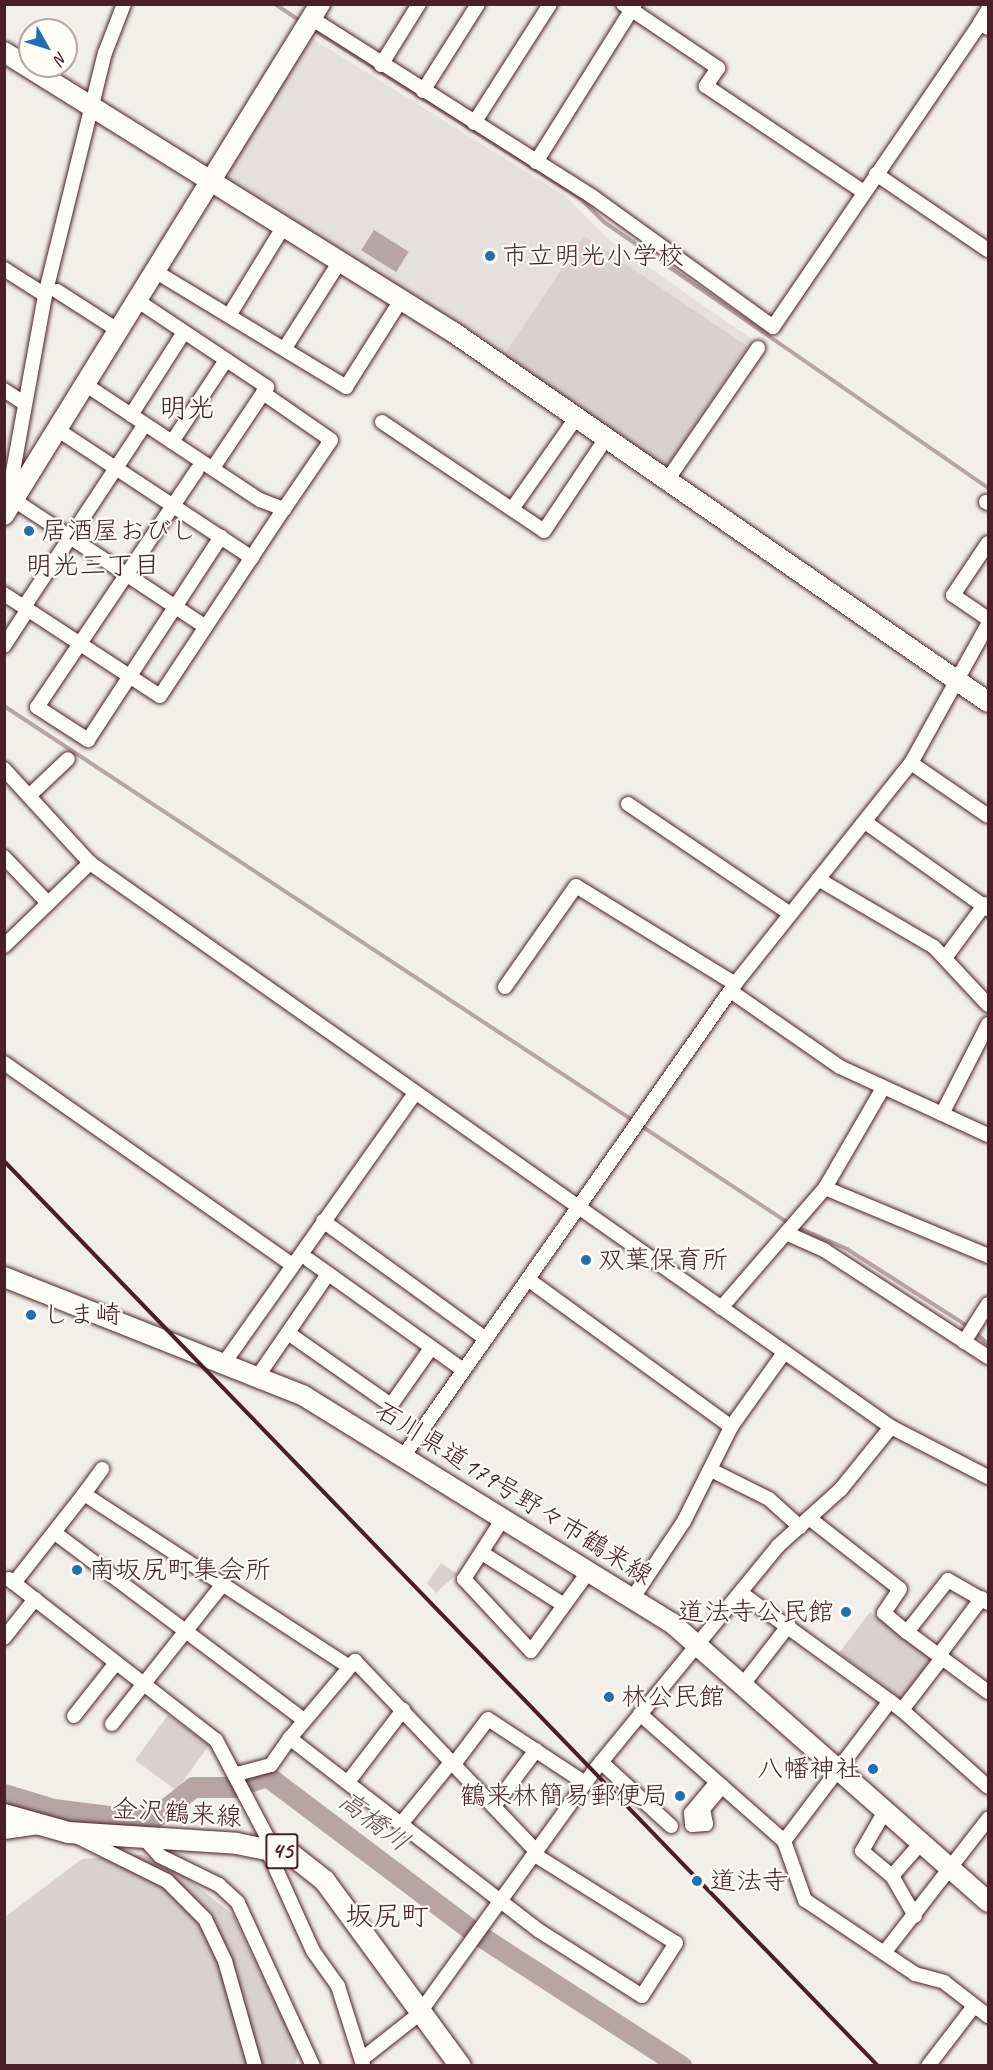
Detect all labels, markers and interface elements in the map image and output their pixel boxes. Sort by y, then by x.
north arrow [18,18,78,78]
text: N [50,48,71,68]
place label: 市立明光小学校 [502,240,684,272]
marker: 市立明光小学校 [483,249,497,263]
district label: 明光 [159,391,215,425]
place label: 居酒屋おびし [41,515,197,547]
marker: 居酒屋おびし [22,524,36,538]
district label: 明光三丁目 [26,550,160,582]
place label: 双葉保育所 [598,1244,728,1276]
marker: 双葉保育所 [579,1253,593,1267]
place label: しま崎 [43,1299,121,1331]
marker: しま崎 [24,1308,38,1322]
street label: 石川県道179号野々市鶴来線 [370,1395,658,1591]
place label: 南坂尻町集会所 [89,1554,271,1586]
marker: 南坂尻町集会所 [70,1563,84,1577]
place label: 道法寺公民館 [678,1596,834,1628]
marker: 道法寺公民館 [839,1605,853,1619]
place label: 林公民館 [621,1681,725,1713]
marker: 林公民館 [602,1690,616,1704]
place label: 八幡神社 [757,1753,861,1785]
marker: 八幡神社 [866,1762,880,1776]
place label: 鶴来林簡易郵便局 [460,1780,668,1812]
water label: 高橋川 [332,1784,416,1858]
marker: 鶴来林簡易郵便局 [673,1789,687,1803]
street label: 金沢鶴来線 [111,1793,243,1833]
road number: 45 [264,1830,300,1872]
place label: 道法寺 [710,1865,788,1897]
marker: 道法寺 [688,1872,706,1890]
district label: 坂尻町 [345,1899,429,1933]

